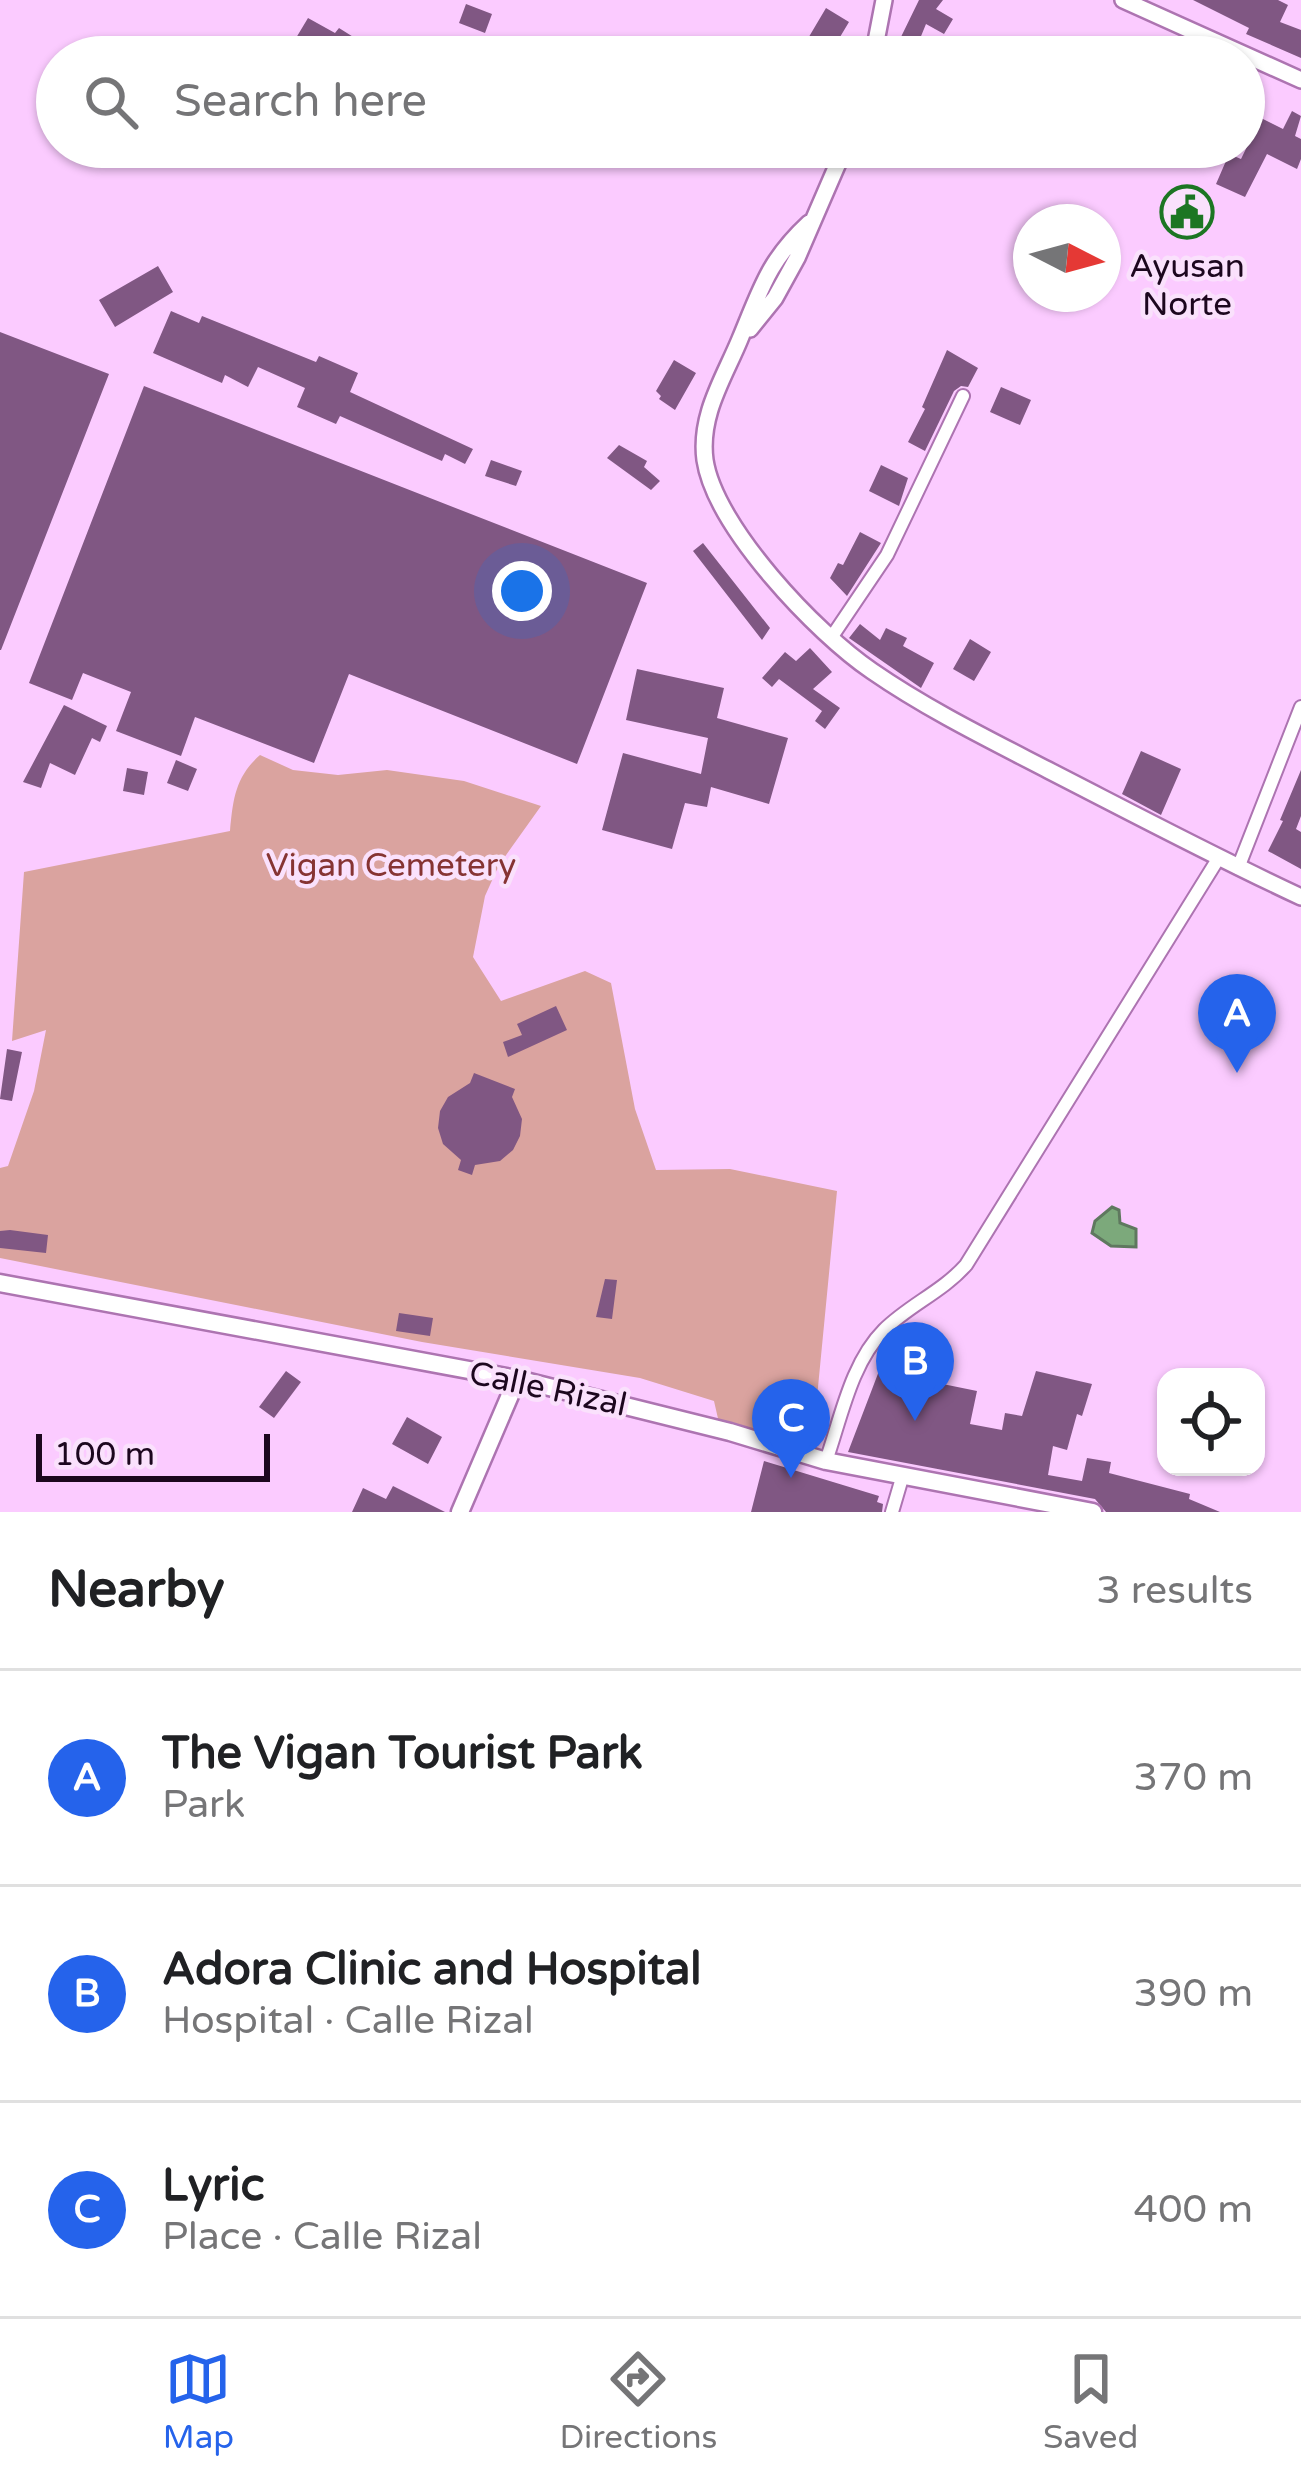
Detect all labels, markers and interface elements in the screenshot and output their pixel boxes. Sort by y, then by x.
search box [36,36,1265,168]
icon: search [78,69,144,135]
text: Search here [174,75,427,129]
public building icon: Ayusan Norte [1159,184,1215,240]
north arrow [1013,204,1121,312]
place label: Ayusan Norte [1129,247,1245,324]
your location [492,561,552,621]
park label: Vigan Cemetery [266,846,516,885]
pin: A [1198,974,1276,1073]
pin: B [876,1322,954,1421]
street label: Calle Rizal [466,1353,630,1425]
map controls [1157,1368,1265,1476]
button: locate [1157,1368,1265,1476]
pin: C [752,1379,830,1478]
scale bar [36,1428,270,1481]
text: 100 m [54,1435,155,1474]
text: Nearby [48,1559,225,1621]
text: 3 results [1096,1567,1253,1614]
text: The Vigan Tourist Park [162,1727,643,1781]
text: A [72,1754,102,1801]
text: 370 m [1134,1754,1253,1801]
text: Park [162,1781,245,1828]
text: Adora Clinic and Hospital [162,1943,701,1997]
text: B [73,1970,101,2017]
text: 390 m [1134,1970,1253,2017]
text: Hospital · Calle Rizal [162,1997,534,2044]
text: Lyric [162,2159,265,2213]
text: C [73,2186,101,2233]
text: 400 m [1134,2186,1253,2233]
text: Place · Calle Rizal [162,2213,482,2260]
tab: Map [163,2346,234,2457]
tab: Directions [560,2346,717,2457]
tab: Saved [1043,2346,1138,2457]

